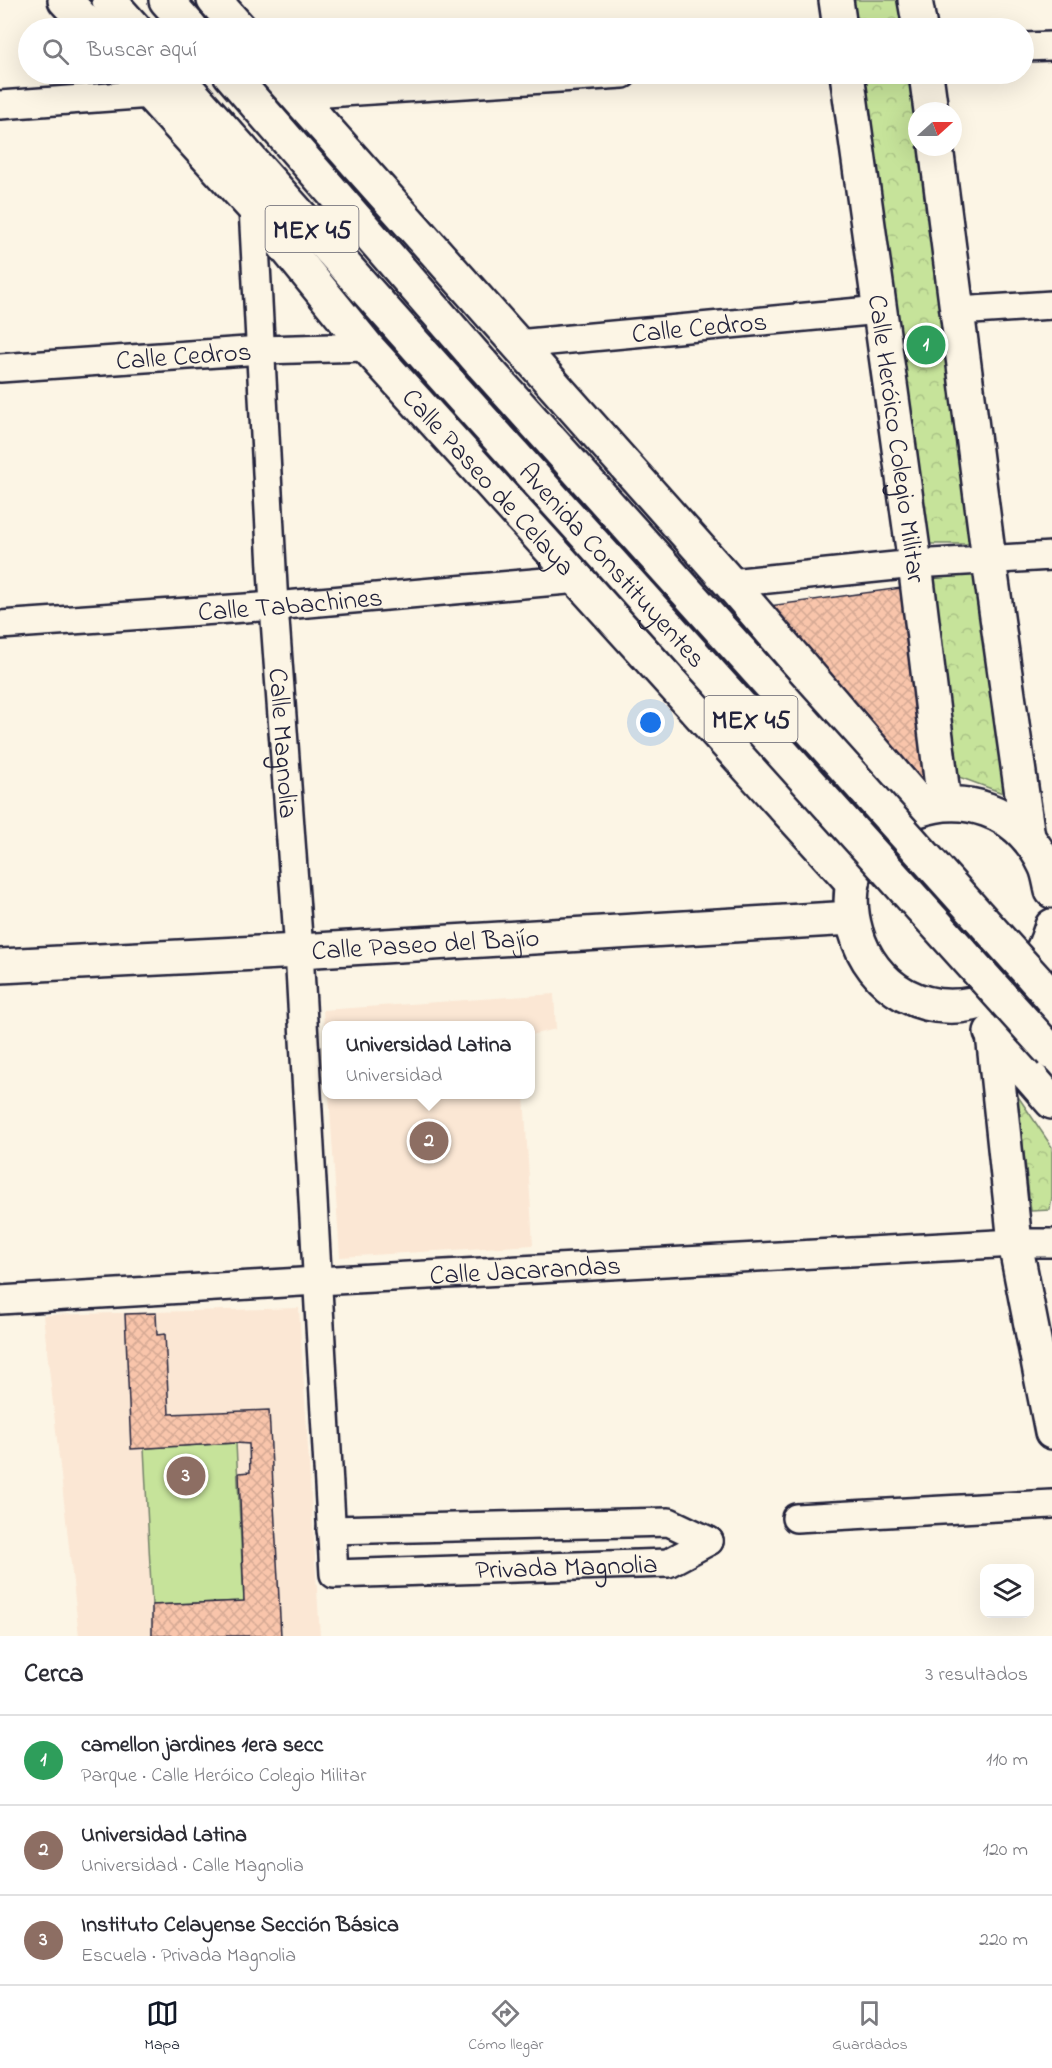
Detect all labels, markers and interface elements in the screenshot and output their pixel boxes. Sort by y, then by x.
search box [18,18,1034,84]
icon: search [39,35,72,68]
text: Buscar aquí [87,35,197,67]
north arrow [908,102,962,156]
road number: MEX 45 [266,206,358,252]
street label: Calle Heróico Colegio Militar [856,292,934,586]
street label: Calle Cedros [630,304,769,355]
pin: 1 [906,322,946,368]
street label: Calle Cedros [115,334,253,382]
street label: Calle Paseo de Celaya [391,380,583,586]
street label: Avenida Constituyentes [508,455,714,678]
street label: Calle Tabachines [197,579,384,633]
street label: Calle Magnolia [257,667,306,820]
road number: MEX 45 [704,696,798,742]
your location [636,708,665,737]
street label: Calle Paseo del Bajío [310,920,541,972]
popup [322,1021,535,1099]
text: Universidad Latina [346,1030,511,1062]
text: Universidad [346,1062,442,1091]
pin: 2 [410,1118,448,1164]
street label: Calle Jacarandas [429,1247,622,1297]
pin: 3 [166,1454,206,1498]
street label: Privada Magnolia [475,1546,658,1591]
map controls [980,1564,1034,1618]
button: layers [980,1564,1034,1618]
text: Cerca [24,1656,84,1694]
text: 3 resultados [925,1661,1028,1690]
text: camellon jardines 1era secc [81,1730,323,1762]
text: 1 [40,1746,47,1775]
text: 110 m [986,1746,1028,1775]
text: Parque · Calle Heróico Colegio Militar [81,1762,366,1791]
text: Universidad Latina [81,1820,247,1852]
text: 2 [39,1836,48,1865]
text: 120 m [983,1836,1028,1865]
text: Universidad · Calle Magnolia [81,1852,304,1881]
text: Instituto Celayense Sección Básica [81,1910,399,1942]
text: 3 [39,1926,48,1955]
text: 220 m [979,1926,1028,1955]
text: Escuela · Privada Magnolia [81,1942,296,1971]
tab: Mapa [144,1997,180,2057]
tab: Cómo llegar [468,1997,544,2057]
tab: Guardados [832,1997,908,2057]

